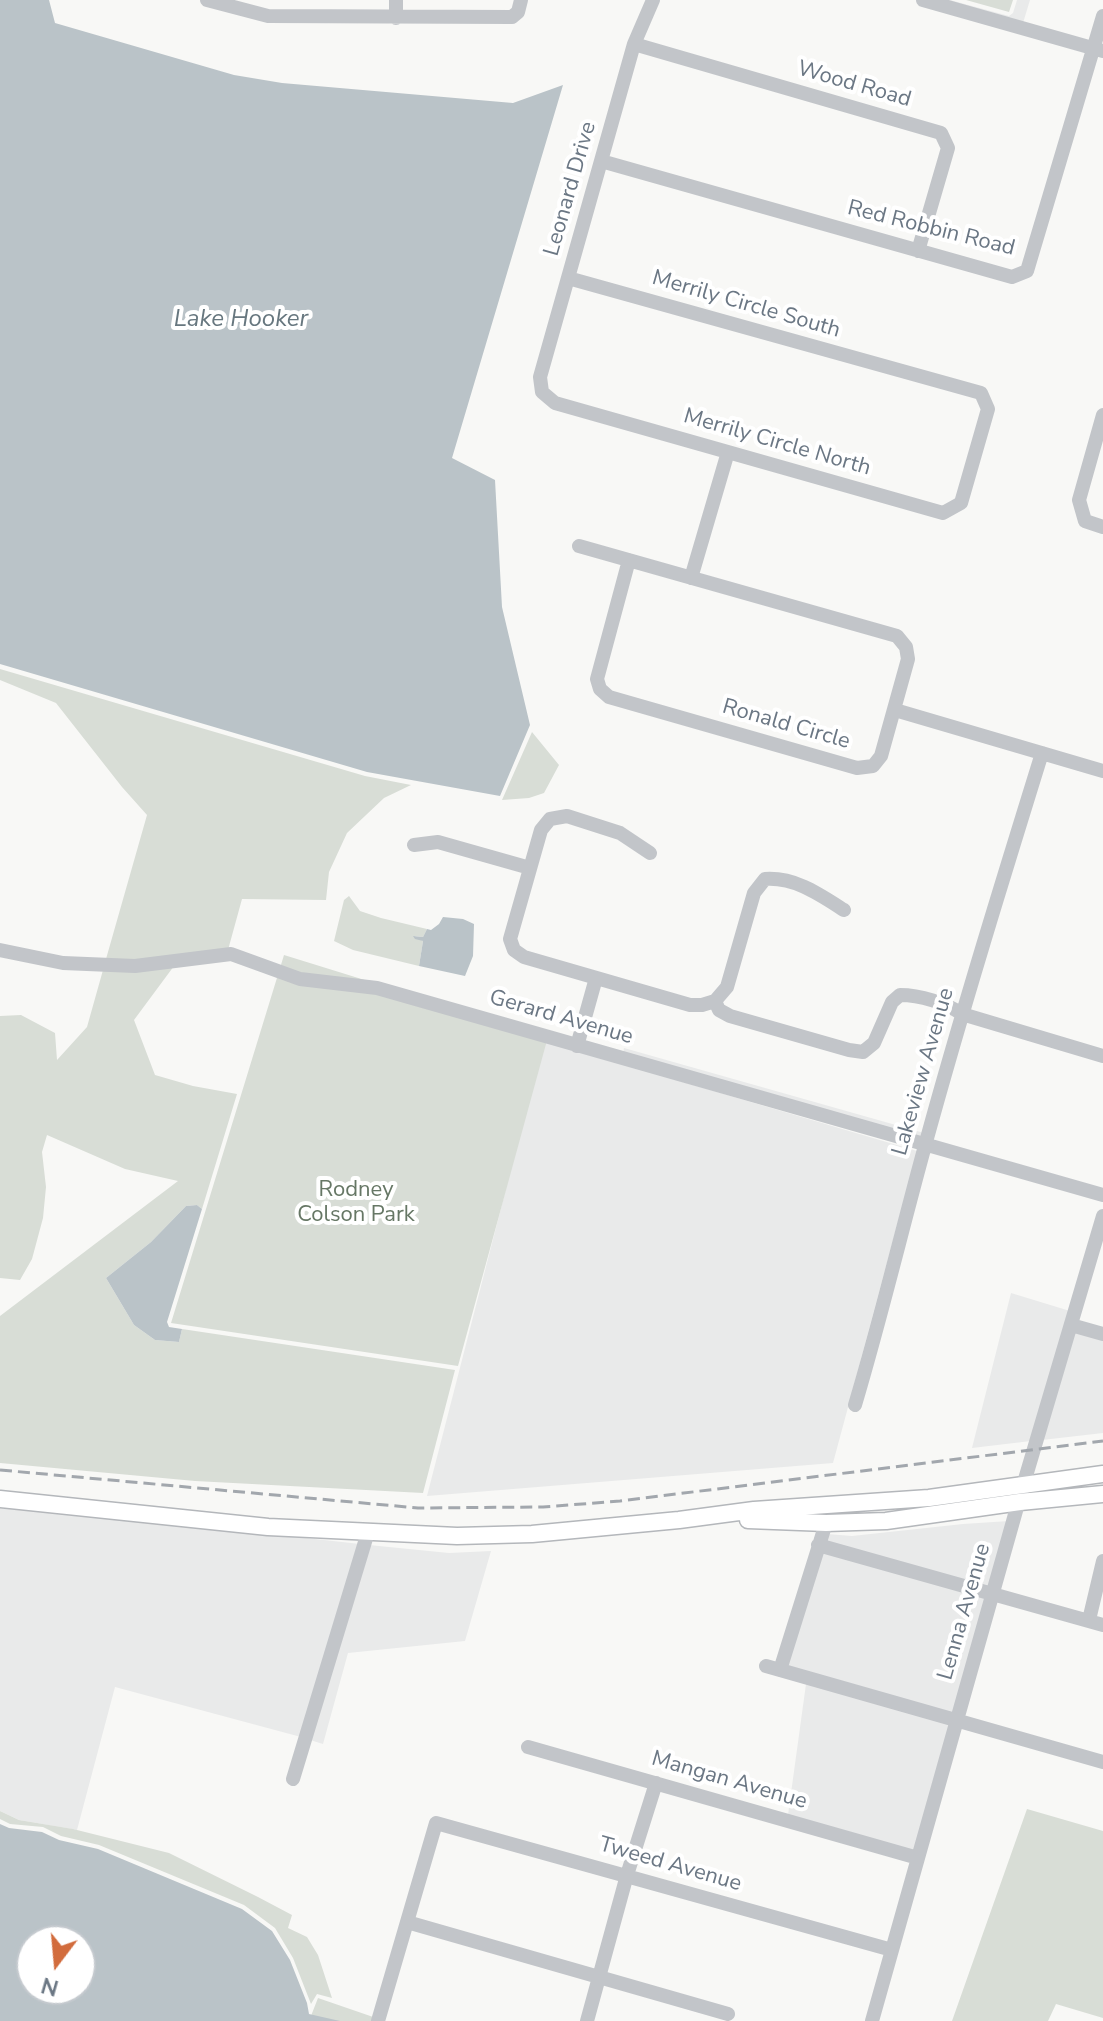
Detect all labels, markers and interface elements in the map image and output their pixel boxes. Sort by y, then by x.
street label: Wood Road [794,56,914,114]
street label: Leonard Drive [539,119,603,259]
street label: Red Robbin Road [845,195,1017,263]
street label: Merrily Circle South [649,266,843,344]
water label: Lake Hooker [174,306,308,334]
street label: Merrily Circle North [680,404,874,482]
street label: Ronald Circle [719,694,853,756]
street label: Gerard Avenue [486,985,636,1051]
street label: Lakeview Avenue [887,985,961,1159]
park label: Rodney Colson Park [297,1178,415,1230]
street label: Lenna Avenue [933,1541,997,1683]
street label: Mangan Avenue [648,1746,810,1816]
street label: Tweed Avenue [596,1832,744,1898]
north arrow [16,1925,96,2005]
text: N [38,1969,62,2003]

